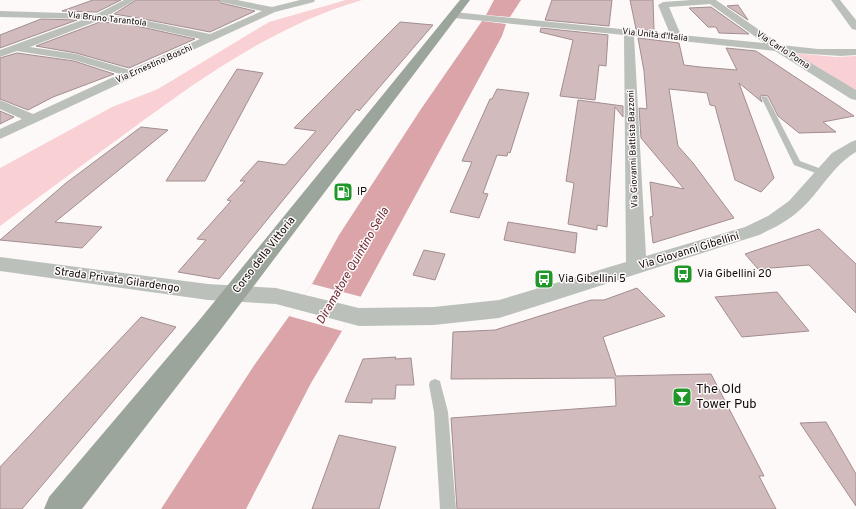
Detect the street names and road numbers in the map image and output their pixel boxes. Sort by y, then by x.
street label: Via Bruno Tarantola [67,9,147,29]
street label: Via Unità d'Italia [622,26,688,44]
street label: Via Carlo Poma [754,29,812,72]
street label: Via Ernestino Boschi [114,42,194,86]
street label: Via Giovanni Battista Bazzoni [625,90,641,208]
street label: Corso della Vittoria [230,214,299,296]
street label: Via Giovanni Gibellini [637,229,741,273]
street label: Strada Privata Gilardengo [54,264,180,296]

